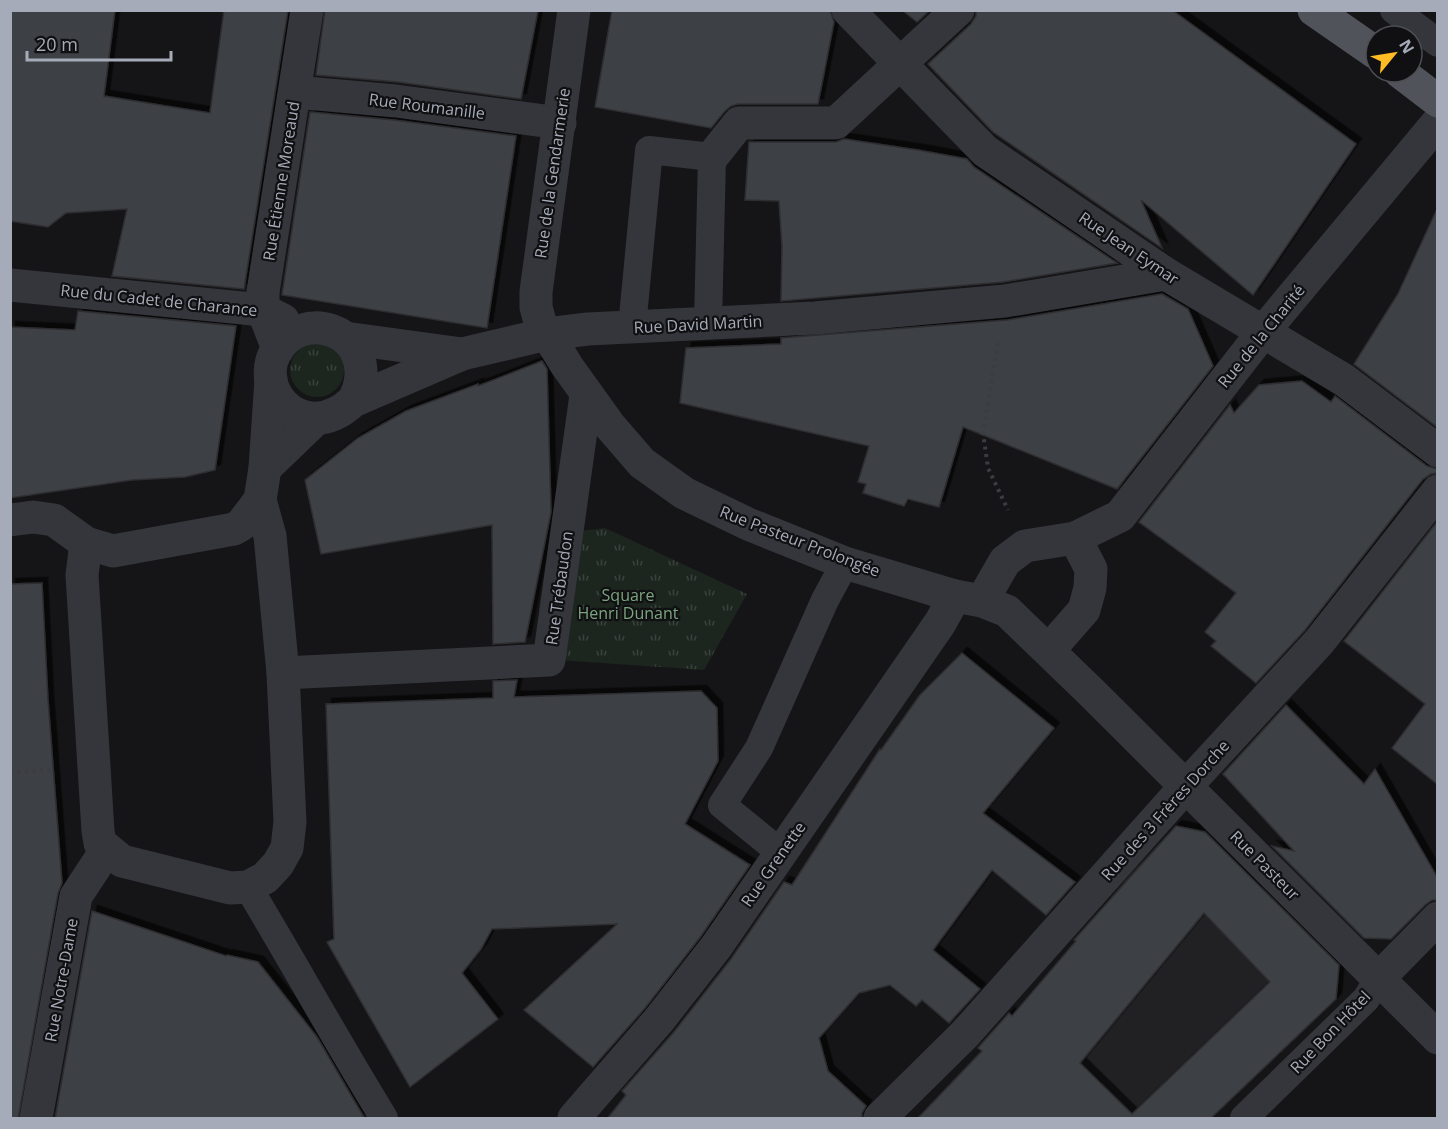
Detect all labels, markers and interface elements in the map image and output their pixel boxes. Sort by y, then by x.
scale bar [27,24,171,62]
north arrow [1364,24,1424,84]
text: 20 m [36,32,78,56]
text: N [1394,35,1420,58]
street label: Rue de la Gendarmerie [529,86,575,260]
street label: Rue Roumanille [368,88,486,124]
street label: Rue Étienne Moreaud [258,100,304,262]
street label: Rue Jean Eymar [1075,206,1184,290]
street label: Rue du Cadet de Charance [59,279,259,321]
street label: Rue de la Charité [1213,280,1309,392]
street label: Rue David Martin [633,310,763,338]
street label: Rue Pasteur Prolongée [717,500,883,582]
street label: Rue Trébaudon [540,530,578,646]
park label: Square Henri Dunant [578,584,679,624]
street label: Rue des 3 Frères Dorche [1096,735,1234,885]
street label: Rue Grenette [736,817,810,911]
street label: Rue Pasteur [1225,825,1305,905]
street label: Rue Notre-Dame [39,916,83,1044]
street label: Rue Bon Hôtel [1285,986,1375,1078]

